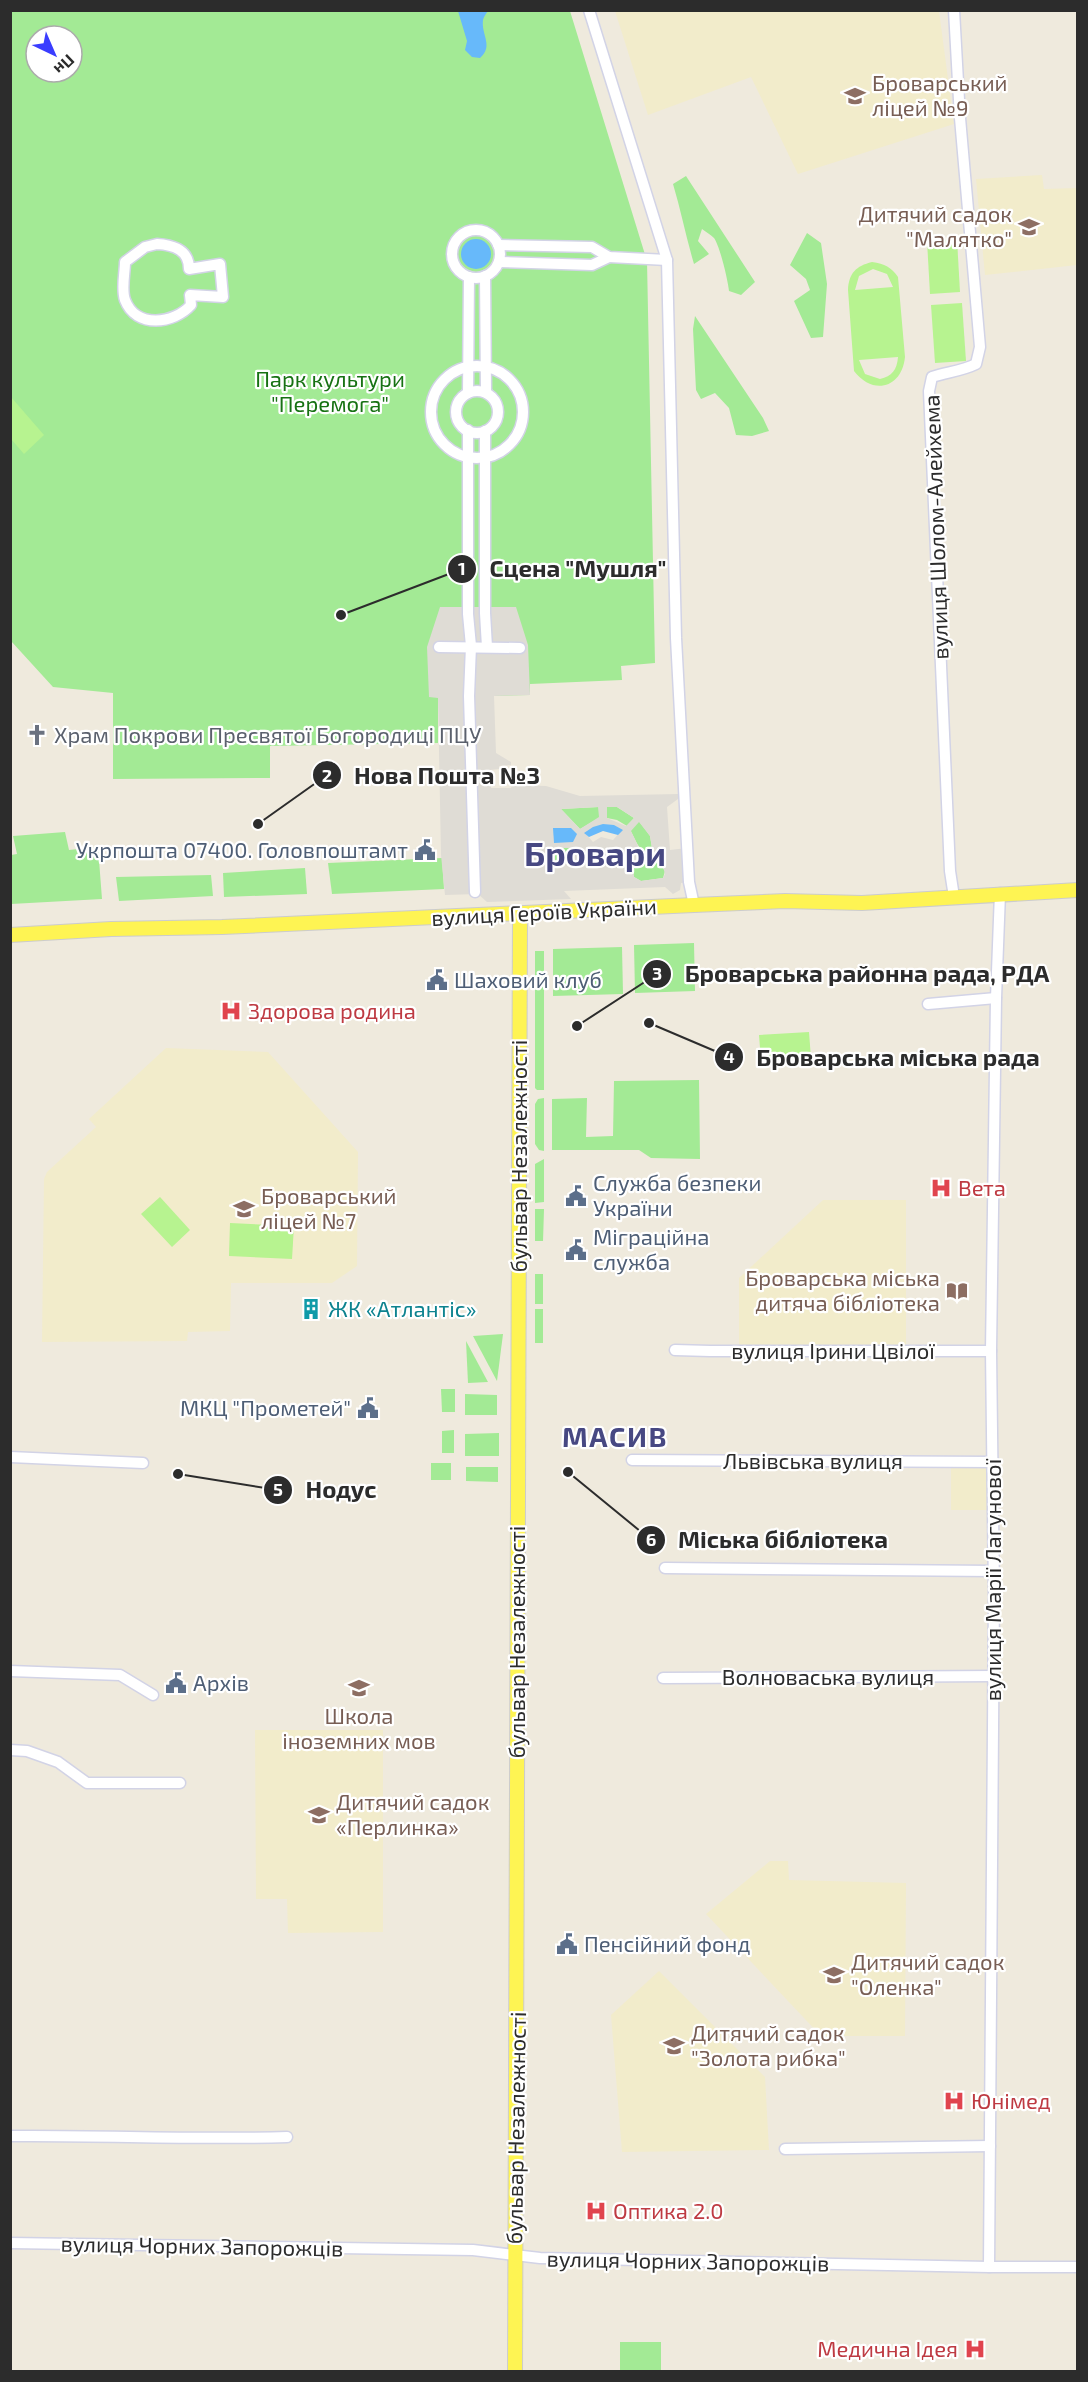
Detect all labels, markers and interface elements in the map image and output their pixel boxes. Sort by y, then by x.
north arrow [24,24,84,84]
text: Пн [51,51,79,79]
place label: Броварський ліцей №9 [872,69,1008,120]
school or university icon: Броварський ліцей №9 [843,84,867,108]
place label: Дитячий садок "Малятко" [859,200,1012,251]
school or university icon: Дитячий садок "Малятко" [1017,215,1041,239]
park label: Парк культури "Перемога" [255,365,405,416]
street label: вулиця Шолом-Алейхема [917,394,954,660]
callout: Сцена "Мушля" [447,548,679,590]
text: Сцена "Мушля" [489,553,667,582]
text: 1 [458,557,466,579]
place label: Храм Покрови Пресвятої Богородиці ПЦУ [54,721,482,747]
church icon: Храм Покрови Пресвятої Богородиці ПЦУ [25,723,49,747]
callout: Нова Пошта №3 [312,754,552,796]
text: Нова Пошта №3 [354,760,540,789]
text: 2 [322,764,332,786]
district label: Бровари [524,832,666,873]
place label: Укрпошта 07400. Головпоштамт [76,836,408,862]
public building icon: Укрпошта 07400. Головпоштамт [413,838,437,862]
street label: вулиця Героїв України [431,892,657,931]
callout: Броварська районна рада, РДА [642,953,1061,995]
text: Броварська районна рада, РДА [685,958,1050,987]
text: 3 [652,962,662,984]
place label: Шаховий клуб [454,966,602,993]
public building icon: Шаховий клуб [425,968,449,992]
place label: Здорова родина [248,997,416,1023]
hospital icon: Здорова родина [219,999,243,1023]
callout: Броварська міська рада [714,1036,1051,1078]
street label: бульвар Незалежності [505,1040,532,1272]
text: Броварська міська рада [756,1042,1040,1071]
text: 4 [723,1045,735,1067]
place label: Служба безпеки України [593,1169,761,1220]
place label: Вета [958,1174,1006,1200]
hospital icon: Вета [929,1176,953,1200]
place label: Броварський ліцей №7 [261,1182,397,1233]
public building icon: Служба безпеки України [564,1184,588,1208]
school or university icon: Броварський ліцей №7 [232,1197,256,1221]
place label: Міграційна служба [593,1223,709,1275]
public building icon: Міграційна служба [564,1238,588,1262]
place label: Броварська міська дитяча бібліотека [745,1264,940,1315]
library icon: Броварська міська дитяча бібліотека [945,1279,969,1303]
place label: ЖК «Атлантіс» [328,1295,476,1321]
building icon: ЖК «Атлантіс» [299,1297,323,1321]
street label: вулиця Ірини Цвілої [731,1337,935,1364]
place label: МКЦ "Прометей" [180,1394,351,1420]
public building icon: МКЦ "Прометей" [356,1396,380,1420]
district label: МАСИВ [562,1419,668,1453]
street label: Львівська вулиця [723,1447,903,1474]
street label: вулиця Марії Лагунової [979,1458,1006,1701]
callout: Нодус [263,1469,388,1511]
text: Нодус [306,1474,376,1503]
text: 5 [273,1478,283,1500]
callout: Міська бібліотека [636,1519,899,1561]
text: Міська бібліотека [678,1524,888,1553]
street label: бульвар Незалежності [503,1526,530,1758]
text: 6 [646,1528,656,1550]
street label: Волноваська вулиця [722,1663,934,1690]
place label: Архів [193,1669,249,1695]
public building icon: Архів [164,1671,188,1695]
school or university icon: Школа іноземних мов [347,1676,371,1700]
place label: Школа іноземних мов [282,1702,436,1753]
place label: Дитячий садок «Перлинка» [336,1788,490,1839]
school or university icon: Дитячий садок «Перлинка» [307,1803,331,1827]
place label: Пенсійний фонд [584,1930,750,1956]
public building icon: Пенсійний фонд [555,1932,579,1956]
place label: Дитячий садок "Оленка" [851,1948,1005,1999]
school or university icon: Дитячий садок "Оленка" [822,1963,846,1987]
street label: бульвар Незалежності [500,2011,531,2245]
place label: Дитячий садок "Золота рибка" [691,2019,846,2070]
school or university icon: Дитячий садок "Золота рибка" [662,2034,686,2058]
place label: Юнімед [971,2087,1051,2113]
hospital icon: Юнімед [942,2089,966,2113]
place label: Оптика 2.0 [613,2197,724,2223]
hospital icon: Оптика 2.0 [584,2199,608,2223]
street label: вулиця Чорних Запорожців [61,2230,344,2261]
street label: вулиця Чорних Запорожців [547,2245,830,2276]
place label: Медична Ідея [817,2335,958,2361]
hospital icon: Медична Ідея [963,2337,987,2361]

